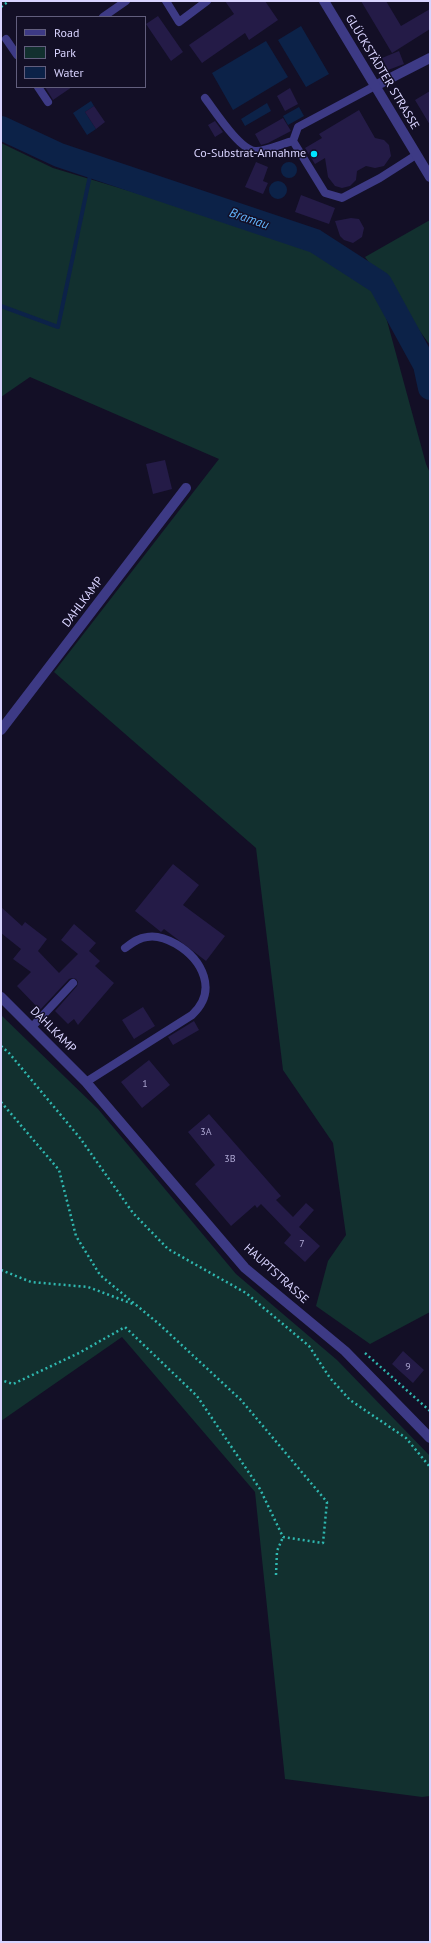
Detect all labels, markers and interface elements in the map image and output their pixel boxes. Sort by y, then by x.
street label: GLÜCKSTÄDTER STRASSE [342,12,422,132]
legend [16,16,146,88]
text: Road [54,25,79,40]
text: Park [54,45,76,60]
text: Water [54,65,84,80]
place label: Co-Substrat-Annahme [194,147,306,161]
marker: Co-Substrat-Annahme [309,149,319,159]
water label: Bramau [227,205,271,233]
street label: DAHLKAMP [59,574,107,630]
street label: DAHLKAMP [27,1004,79,1056]
house number: 1 [142,1078,148,1090]
house number: 3A [200,1126,212,1138]
house number: 3B [224,1153,236,1165]
house number: 7 [299,1238,305,1250]
street label: HAUPTSTRASSE [241,1241,311,1307]
house number: 9 [405,1361,411,1373]

